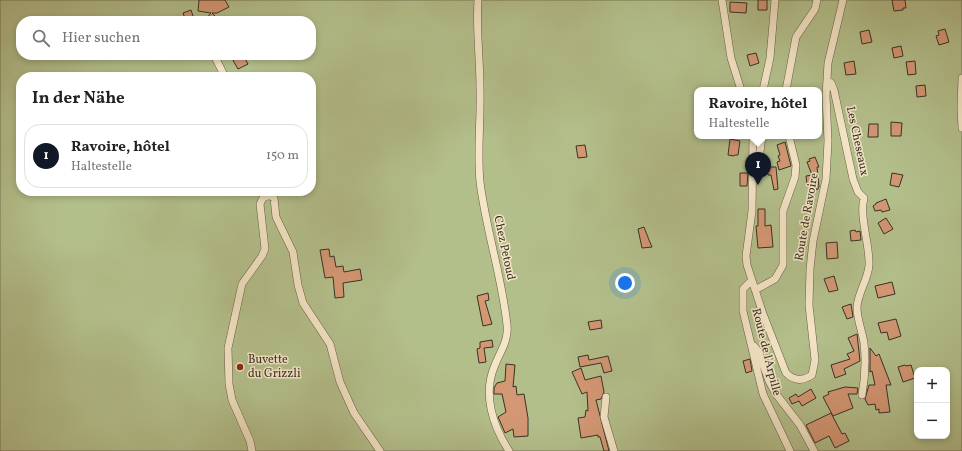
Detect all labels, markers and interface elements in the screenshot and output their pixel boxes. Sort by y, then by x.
search box [16,16,316,60]
icon: search [30,27,52,49]
text: Hier suchen [62,28,140,49]
text: In der Nähe [32,87,125,110]
popup [694,87,822,139]
text: Ravoire, hôtel [709,94,807,115]
street label: Les Cheseaux [842,105,872,177]
text: Haltestelle [709,115,769,133]
text: Ravoire, hôtel [71,137,170,158]
text: 1 [43,147,49,165]
text: 150 m [266,147,299,165]
pin: 1 [745,152,771,185]
text: Haltestelle [71,158,132,176]
street label: Route de Ravoire [791,172,823,262]
street label: Chez Petoud [489,214,519,282]
your location [615,273,635,293]
street label: Route de l'Arpille [747,307,785,398]
place label: Buvette du Grizzli [248,352,301,382]
marker: Buvette du Grizzli [235,362,245,372]
map controls [914,367,950,439]
button: + [914,367,950,403]
button: − [914,403,950,439]

